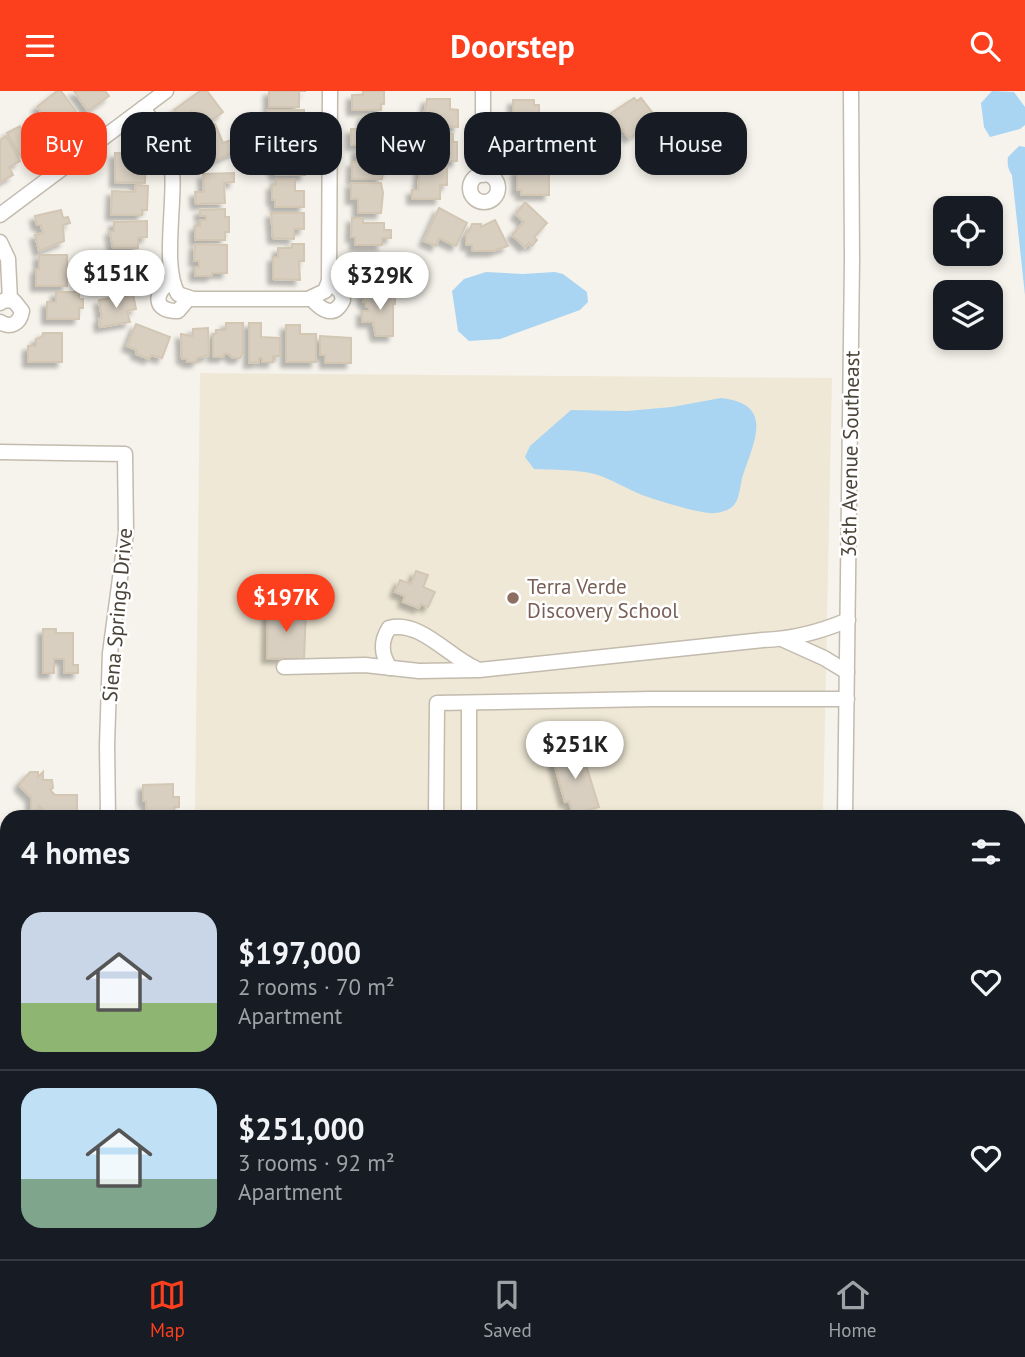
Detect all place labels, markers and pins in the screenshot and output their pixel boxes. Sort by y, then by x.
pin: $151K [67,251,165,310]
pin: $329K [331,253,429,312]
place label: Terra Verde Discovery School [527,573,678,624]
pin: $197K [237,575,335,634]
marker: Terra Verde Discovery School [505,590,521,606]
pin: $251K [526,721,624,781]

